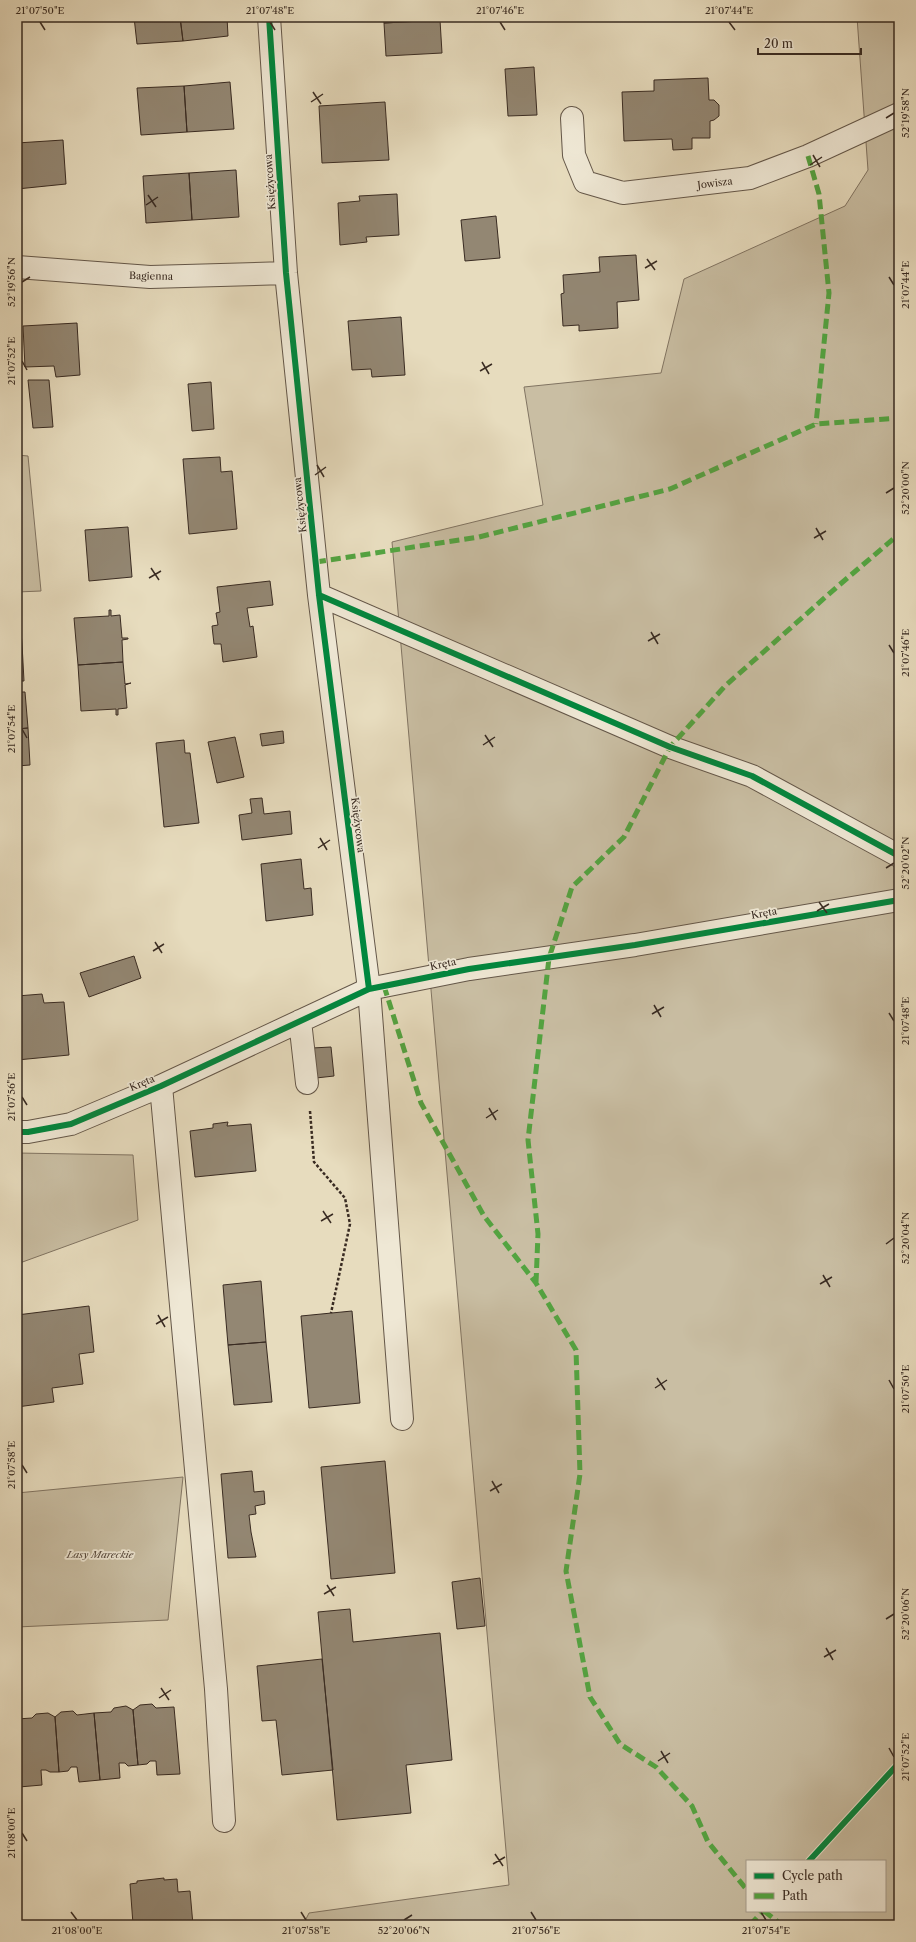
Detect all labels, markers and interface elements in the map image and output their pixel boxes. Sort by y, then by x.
text: 21°07'50"E [16,4,65,17]
text: 21°07'48"E [246,4,294,17]
text: 21°07'46"E [476,4,524,17]
text: 21°07'44"E [705,4,753,17]
scale bar [758,30,861,56]
text: 20 m [764,36,793,51]
text: 52°19'58"N [899,88,912,138]
street label: Księżycowa [262,153,278,210]
street label: Jowisza [695,174,734,192]
text: 52°19'56"N [5,257,18,307]
text: 21°07'44"E [899,261,912,309]
street label: Bagienna [129,269,174,283]
text: 21°07'52"E [5,337,18,385]
text: 52°20'00"N [899,461,912,515]
street label: Księżycowa [291,476,309,533]
text: 21°07'46"E [899,629,912,677]
text: 21°07'54"E [5,705,18,753]
street label: Księżycowa [348,797,368,854]
text: 52°20'02"N [899,837,912,889]
street label: Kręta [750,904,779,922]
street label: Kręta [429,955,458,973]
text: 21°07'48"E [899,997,912,1045]
street label: Kręta [127,1072,157,1094]
text: 21°07'56"E [5,1073,18,1121]
text: 52°20'04"N [899,1212,912,1264]
text: 21°07'50"E [899,1364,912,1413]
text: 21°07'58"E [5,1441,18,1489]
park label: Lasy Mareckie [66,1548,134,1561]
text: 52°20'06"N [899,1588,912,1640]
text: 21°07'52"E [899,1733,912,1781]
text: 21°08'00"E [5,1807,18,1858]
legend [746,1860,886,1912]
text: Cycle path [782,1868,843,1883]
text: Path [782,1888,808,1903]
text: 21°08'00"E [52,1924,103,1937]
text: 21°07'58"E [282,1924,330,1937]
text: 52°20'06"N [378,1924,430,1937]
text: 21°07'56"E [512,1924,560,1937]
text: 21°07'54"E [742,1924,790,1937]

